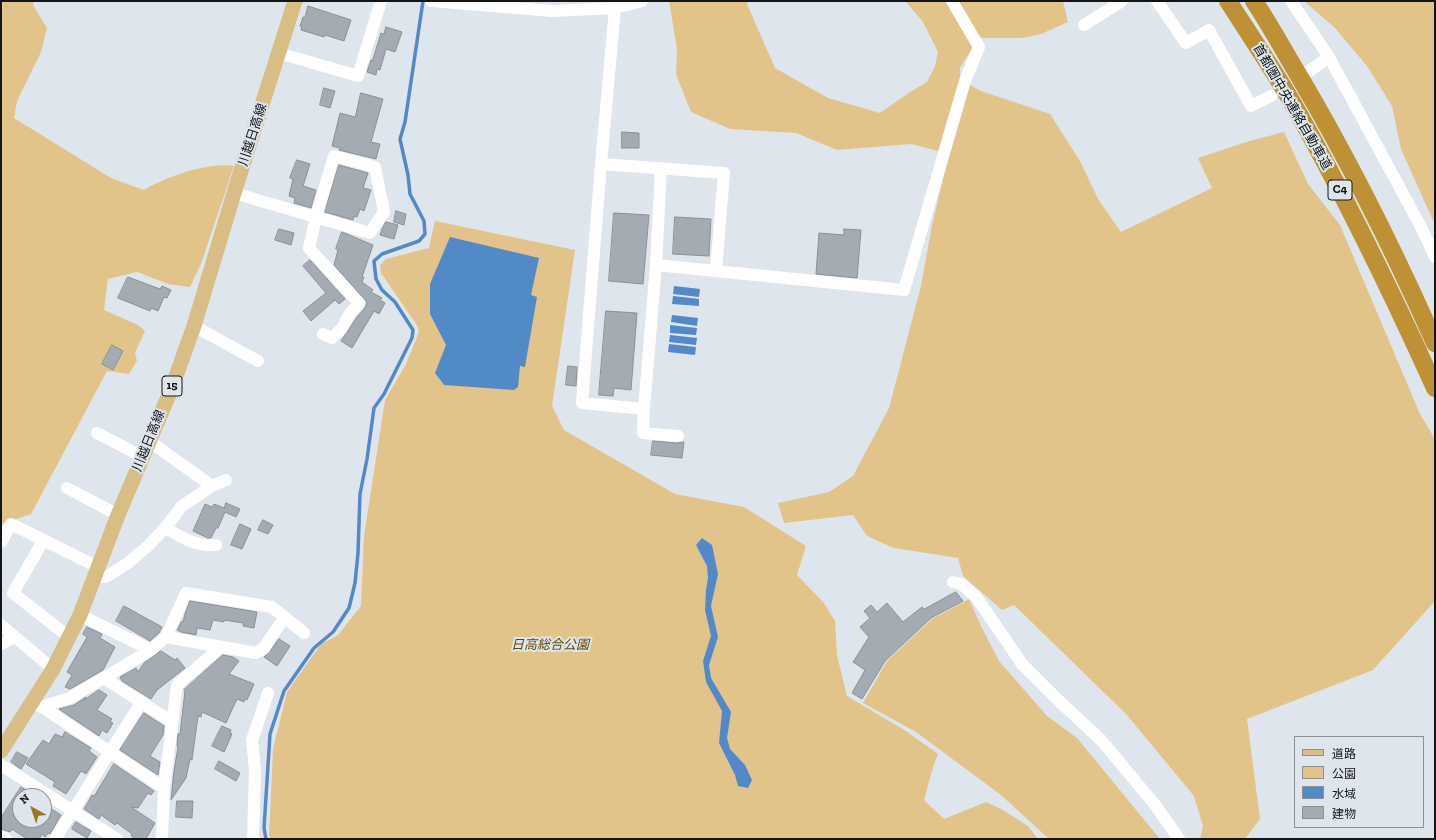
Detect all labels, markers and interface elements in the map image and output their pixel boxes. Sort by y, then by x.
street label: 首都圏中央連絡自動車道 [1249,41,1335,173]
street label: 川越日高線 [236,102,270,168]
road number: C4 [1328,180,1352,200]
road number: 15 [162,376,182,396]
street label: 川越日高線 [130,408,168,474]
park label: 日高総合公園 [511,637,589,653]
legend [1294,736,1424,828]
text: 道路 [1332,747,1356,761]
text: 公園 [1332,767,1356,781]
text: 水域 [1332,787,1356,801]
north arrow [12,788,52,828]
text: N [17,792,32,807]
text: 建物 [1332,807,1356,821]

